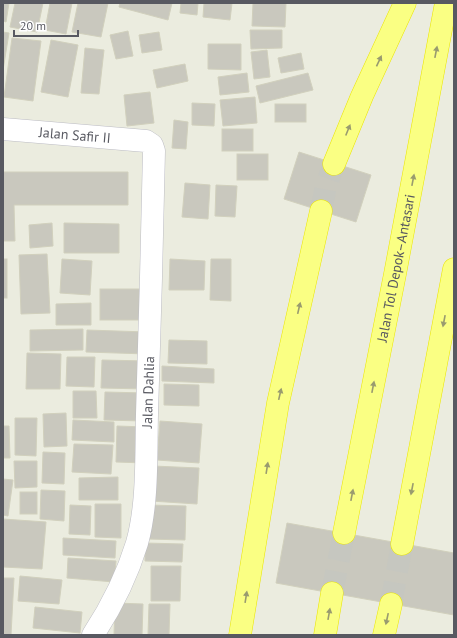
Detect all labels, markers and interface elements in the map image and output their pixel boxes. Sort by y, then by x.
scale bar [14,12,78,38]
text: 20 m [20,18,46,33]
one-way arrow [434,46,440,59]
one-way arrow [376,55,382,66]
street label: Jalan Safir II [37,123,111,147]
one-way arrow [345,124,352,136]
one-way arrow [410,174,416,186]
street label: Jalan Tol Depok–Antasari [373,193,419,344]
one-way arrow [297,302,303,314]
one-way arrow [441,315,447,327]
street label: Jalan Dahlia [138,356,158,429]
one-way arrow [370,381,376,393]
one-way arrow [278,388,284,400]
one-way arrow [264,462,270,474]
one-way arrow [409,483,415,496]
one-way arrow [349,489,355,501]
one-way arrow [243,590,249,603]
one-way arrow [326,608,332,620]
one-way arrow [384,613,390,626]

